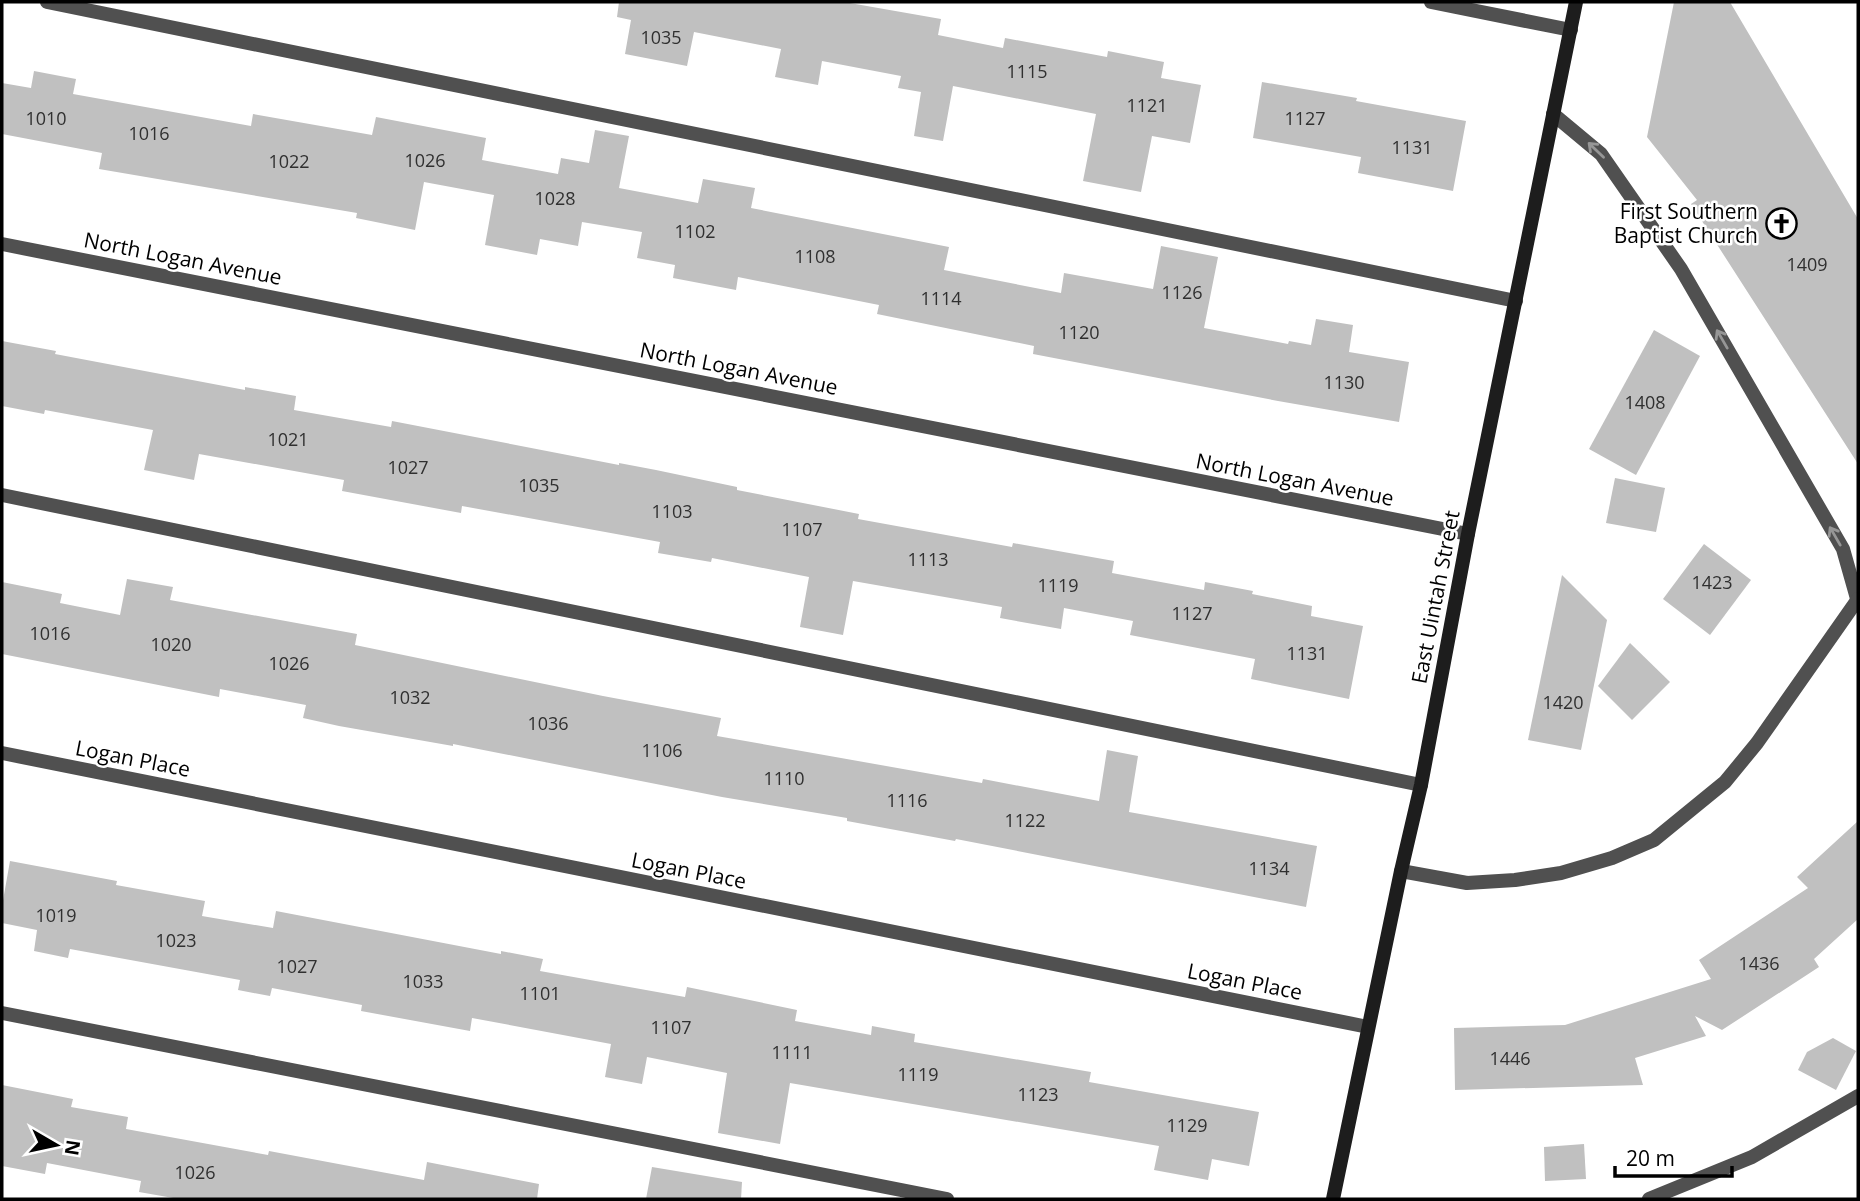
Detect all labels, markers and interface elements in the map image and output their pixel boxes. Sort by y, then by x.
house number: 1035 [640,25,682,49]
house number: 1115 [1006,59,1048,83]
house number: 1121 [1126,93,1168,117]
house number: 1010 [25,106,67,130]
house number: 1127 [1284,106,1326,130]
house number: 1016 [128,121,170,145]
house number: 1131 [1391,135,1433,159]
one-way arrow [1587,142,1604,159]
house number: 1026 [404,148,446,172]
house number: 1022 [268,149,310,173]
house number: 1028 [534,186,576,210]
place label: First Southern Baptist Church [1614,197,1758,249]
church icon: First Southern Baptist Church [1764,206,1798,240]
house number: 1102 [674,219,716,243]
street label: North Logan Avenue [82,225,284,291]
house number: 1108 [794,244,836,268]
house number: 1409 [1786,252,1828,276]
house number: 1126 [1161,280,1203,304]
house number: 1114 [920,286,962,310]
house number: 1120 [1058,320,1100,344]
one-way arrow [1714,329,1728,349]
street label: North Logan Avenue [638,335,840,401]
house number: 1130 [1323,370,1365,394]
house number: 1408 [1624,390,1666,414]
house number: 1021 [267,427,309,451]
street label: North Logan Avenue [1194,446,1396,512]
house number: 1027 [387,455,429,479]
house number: 1035 [518,473,560,497]
house number: 1103 [651,499,693,523]
street label: East Uintah Street [1404,508,1466,686]
house number: 1107 [781,517,823,541]
one-way arrow [1828,526,1841,547]
house number: 1113 [907,547,949,571]
house number: 1423 [1691,570,1733,594]
house number: 1119 [1037,573,1079,597]
house number: 1127 [1171,601,1213,625]
house number: 1016 [29,621,71,645]
house number: 1020 [150,632,192,656]
house number: 1131 [1286,641,1328,665]
house number: 1026 [268,651,310,675]
house number: 1032 [389,685,431,709]
house number: 1420 [1542,690,1584,714]
house number: 1036 [527,711,569,735]
street label: Logan Place [73,733,193,783]
house number: 1106 [641,738,683,762]
house number: 1110 [763,766,805,790]
house number: 1116 [886,788,928,812]
house number: 1122 [1004,808,1046,832]
street label: Logan Place [629,845,749,895]
house number: 1134 [1248,856,1290,880]
house number: 1019 [35,903,77,927]
house number: 1023 [155,928,197,952]
house number: 1436 [1738,951,1780,975]
house number: 1027 [276,954,318,978]
street label: Logan Place [1185,956,1305,1006]
house number: 1033 [402,969,444,993]
house number: 1101 [519,981,561,1005]
house number: 1107 [650,1015,692,1039]
house number: 1111 [771,1040,813,1064]
house number: 1446 [1489,1046,1531,1070]
house number: 1119 [897,1062,939,1086]
house number: 1123 [1017,1082,1059,1106]
north arrow [21,1110,91,1180]
house number: 1129 [1166,1113,1208,1137]
scale bar [1615,1134,1732,1178]
text: N [59,1138,87,1157]
text: 20 m [1626,1144,1675,1172]
house number: 1026 [174,1160,216,1184]

